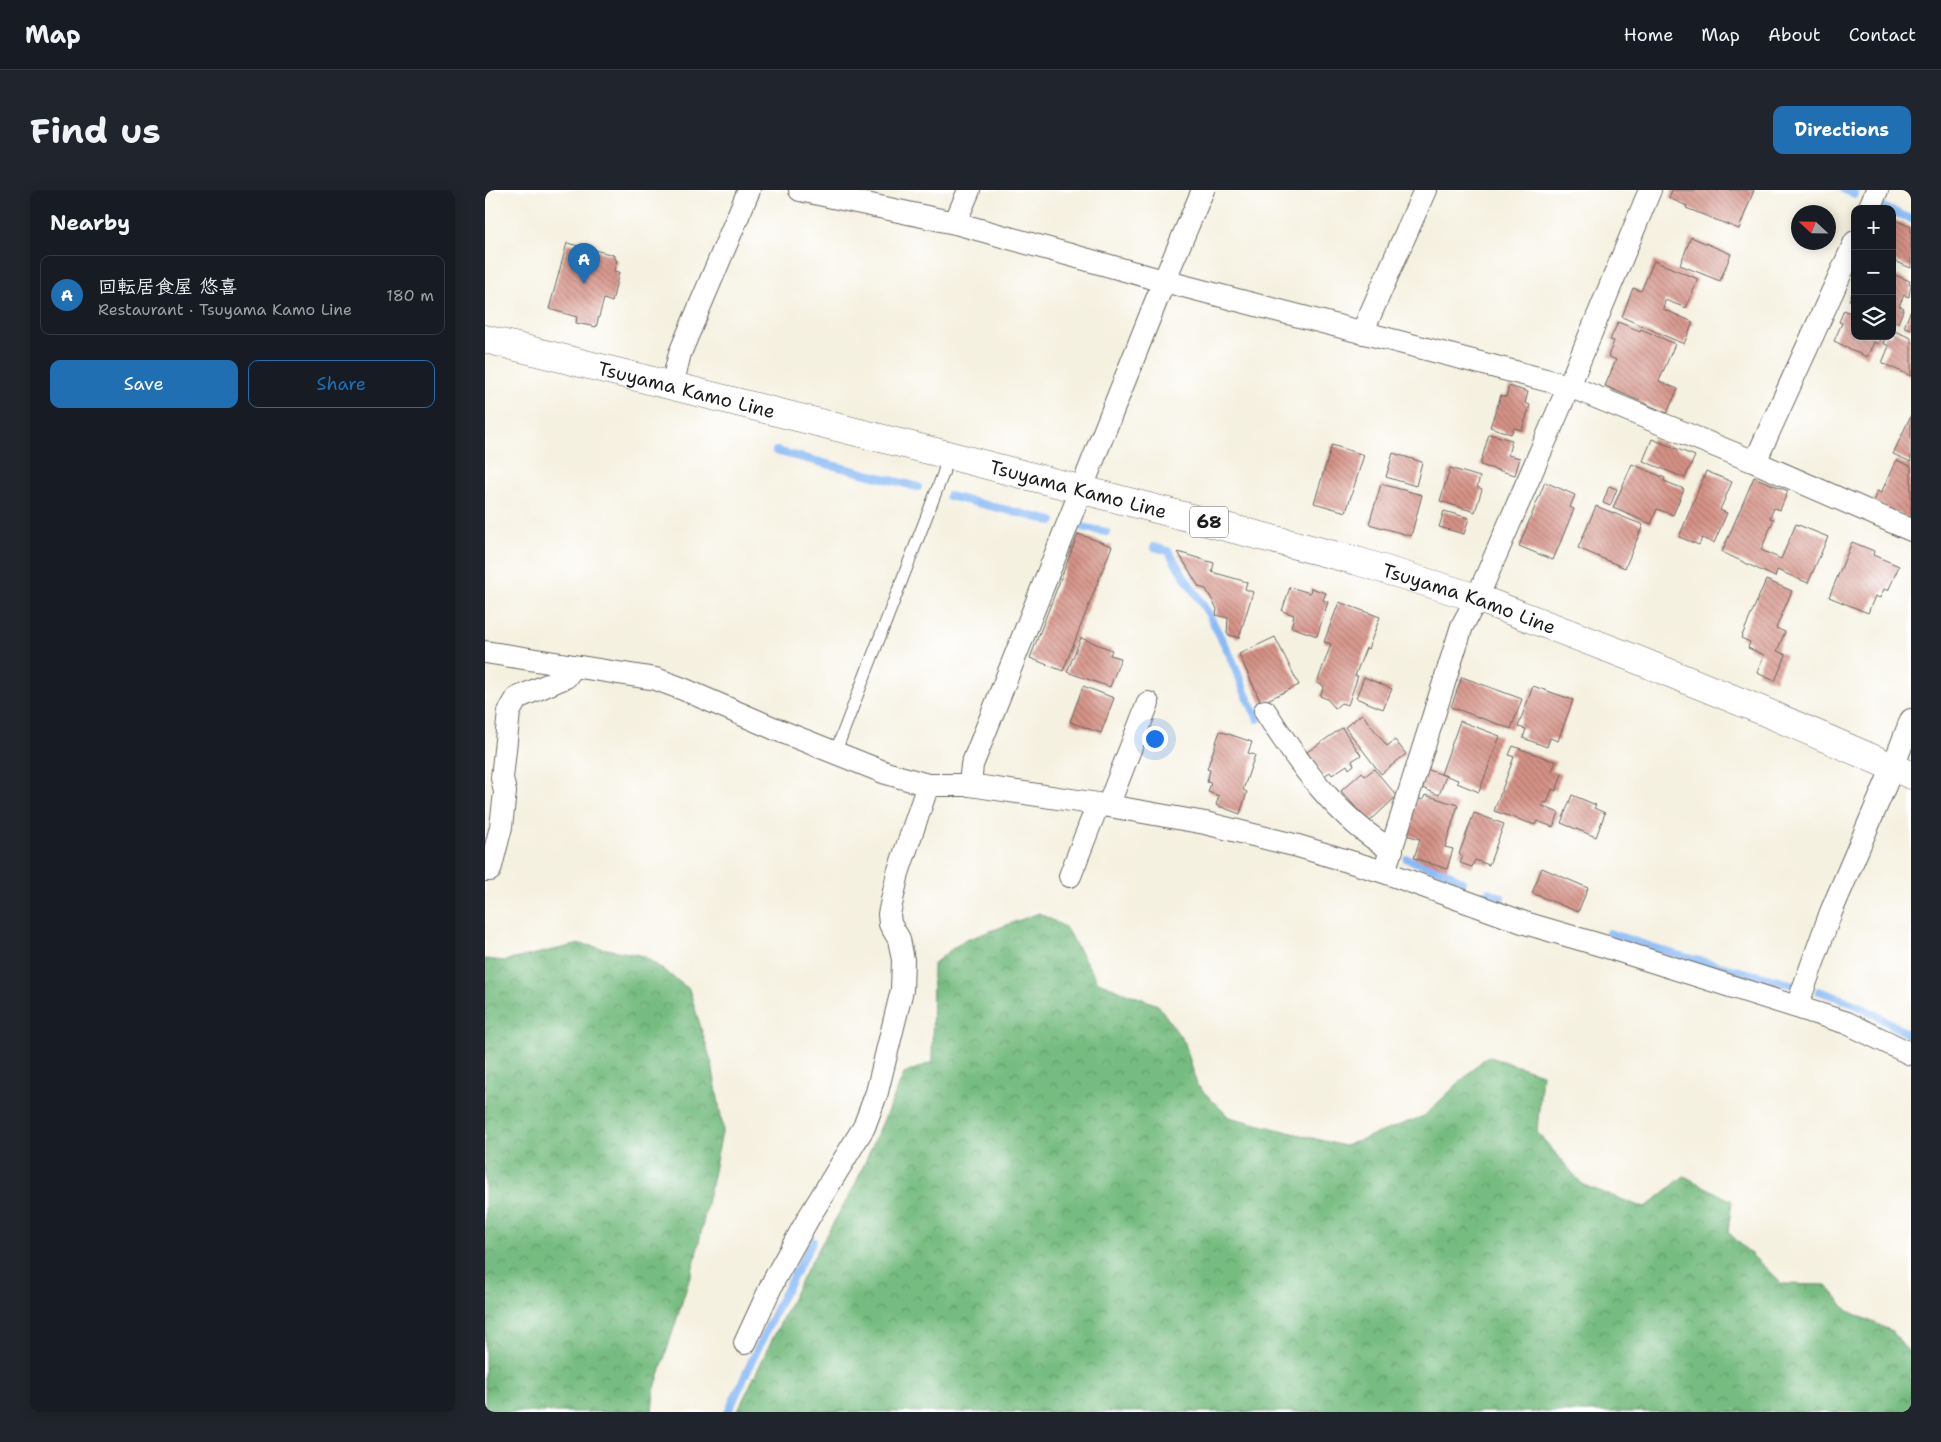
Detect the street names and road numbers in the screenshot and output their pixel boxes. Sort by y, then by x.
street label: Tsuyama Kamo Line [595,356,778,424]
street label: Tsuyama Kamo Line [987,454,1169,524]
road number: 68 [1190,506,1228,538]
street label: Tsuyama Kamo Line [1379,558,1559,640]

